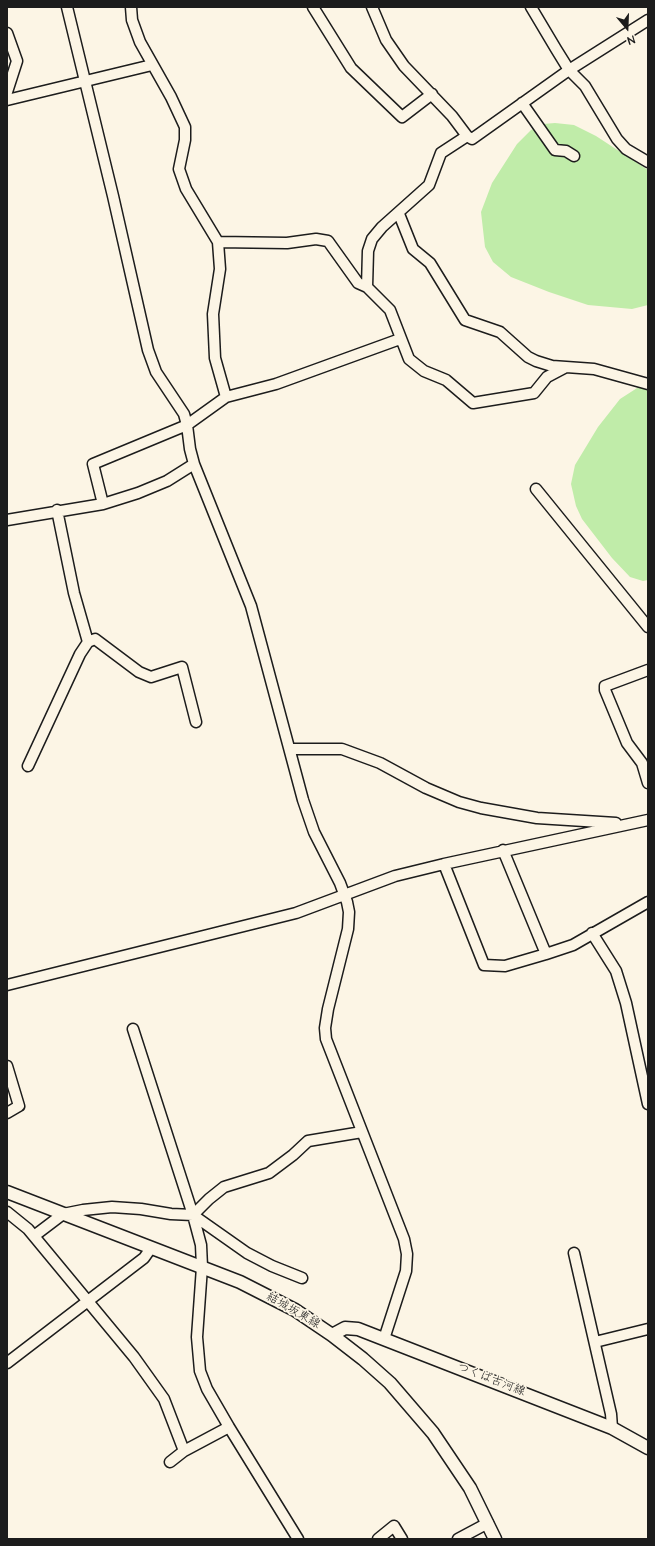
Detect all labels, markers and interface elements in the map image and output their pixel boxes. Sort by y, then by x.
north arrow [607,8,647,48]
text: N [625,32,637,48]
street label: 結城坂東線 [263,1290,323,1332]
street label: つくば古河線 [455,1360,527,1400]

